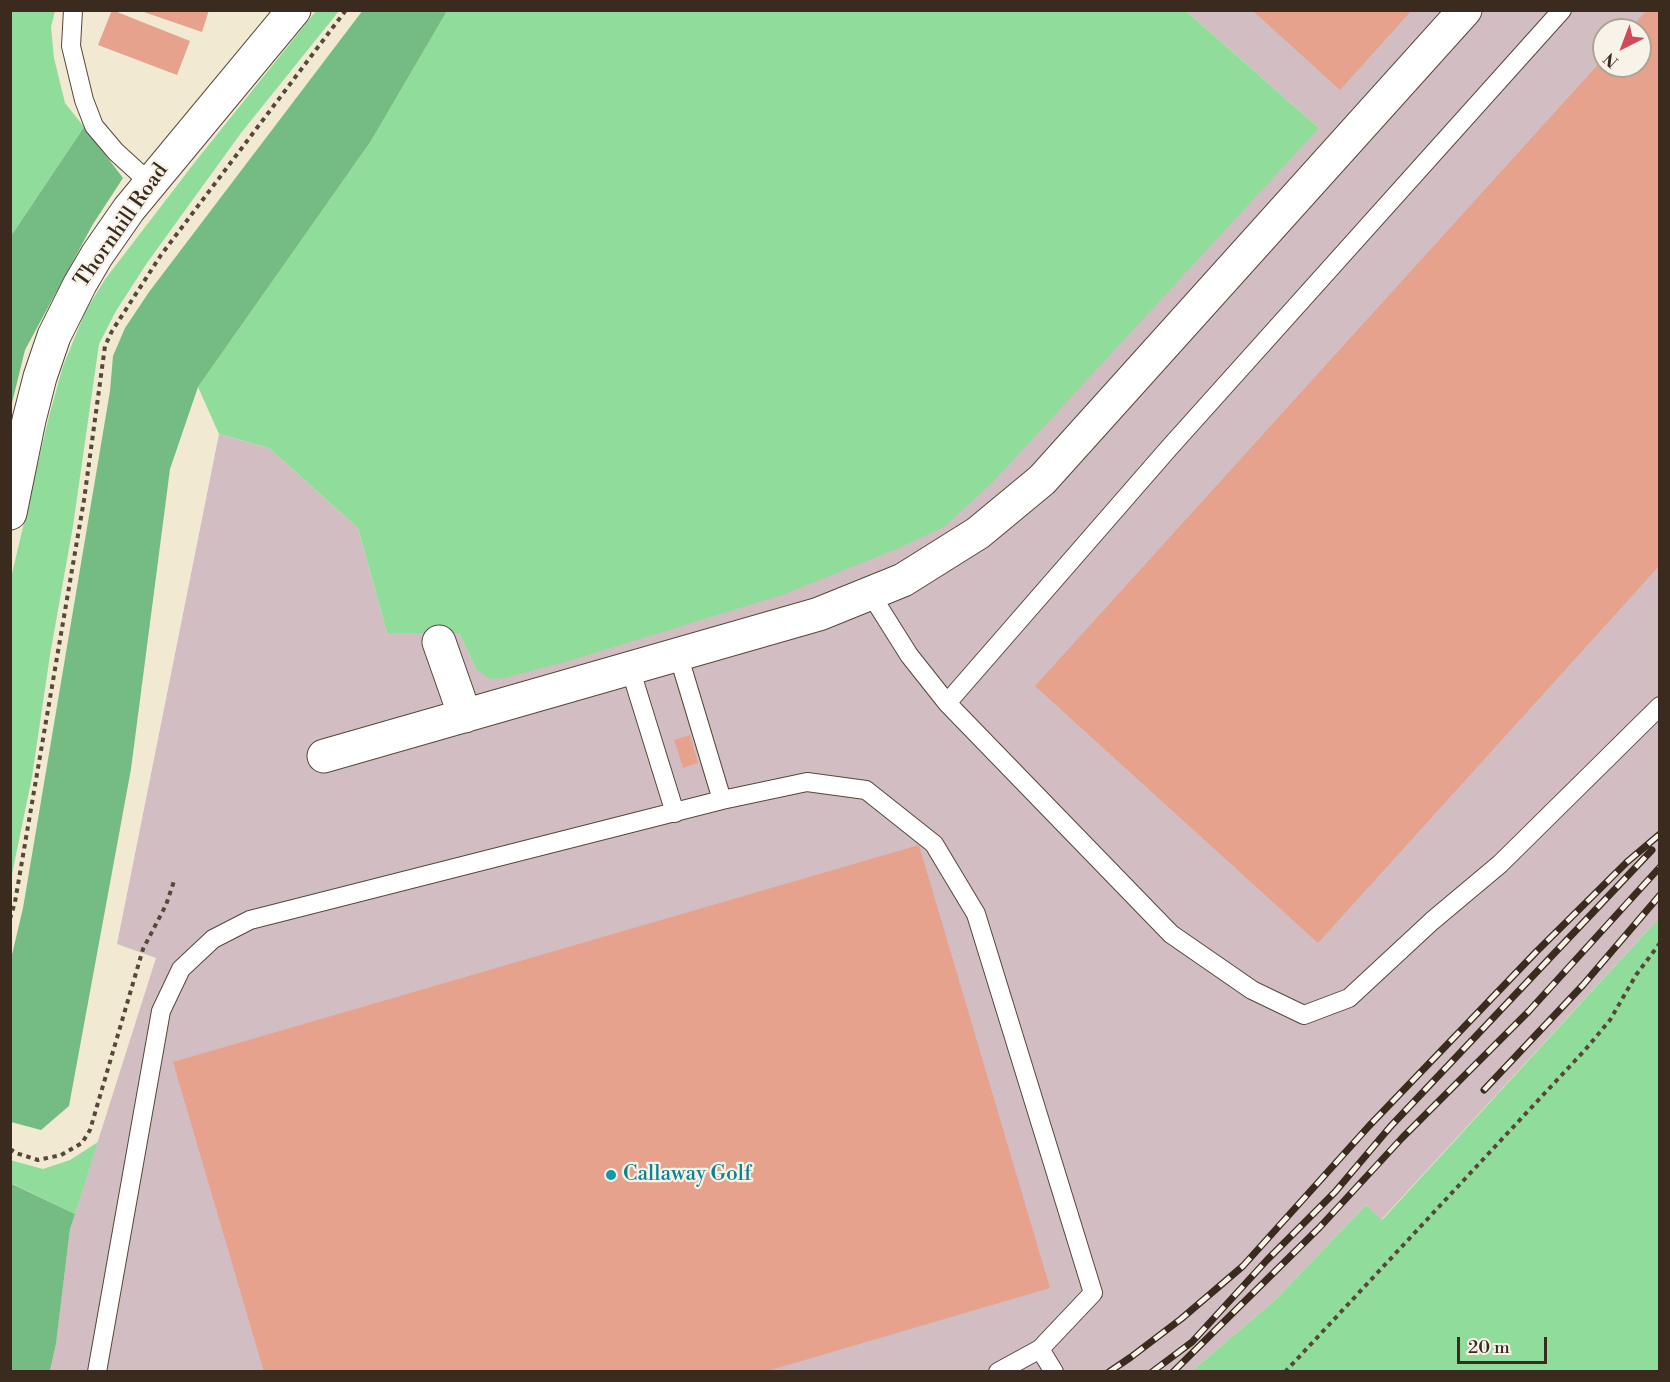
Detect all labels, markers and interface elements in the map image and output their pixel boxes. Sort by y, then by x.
north arrow [1592,18,1652,78]
text: N [1600,48,1623,72]
street label: Thornhill Road [70,159,174,293]
place label: Callaway Golf [623,1162,752,1188]
marker: Callaway Golf [604,1168,618,1182]
scale bar [1460,1325,1550,1363]
text: 20 m [1468,1336,1510,1359]

